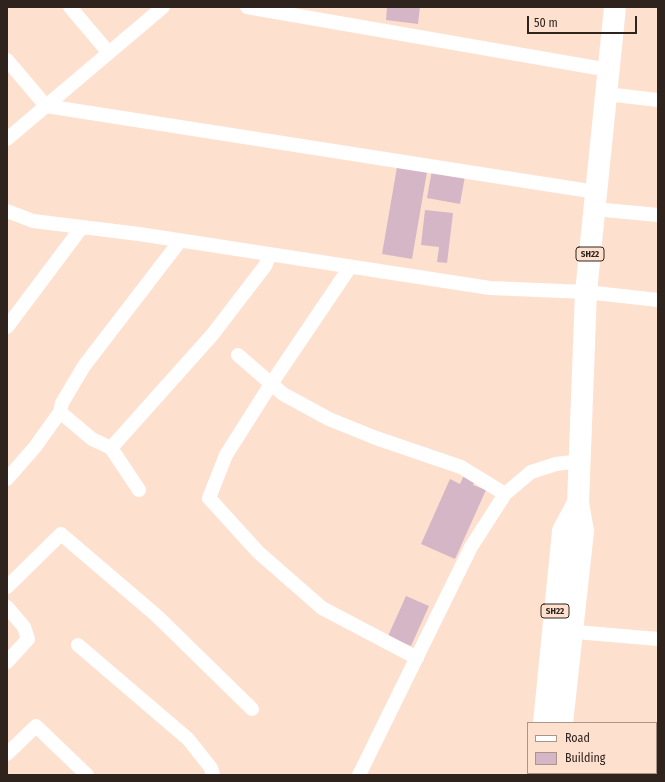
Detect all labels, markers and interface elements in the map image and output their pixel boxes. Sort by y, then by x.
scale bar [529,8,639,34]
text: 50 m [534,16,558,30]
road number: SH22 [576,247,604,261]
road number: SH22 [541,604,569,618]
legend [527,722,657,774]
text: Road [565,731,590,745]
text: Building [565,751,605,765]

